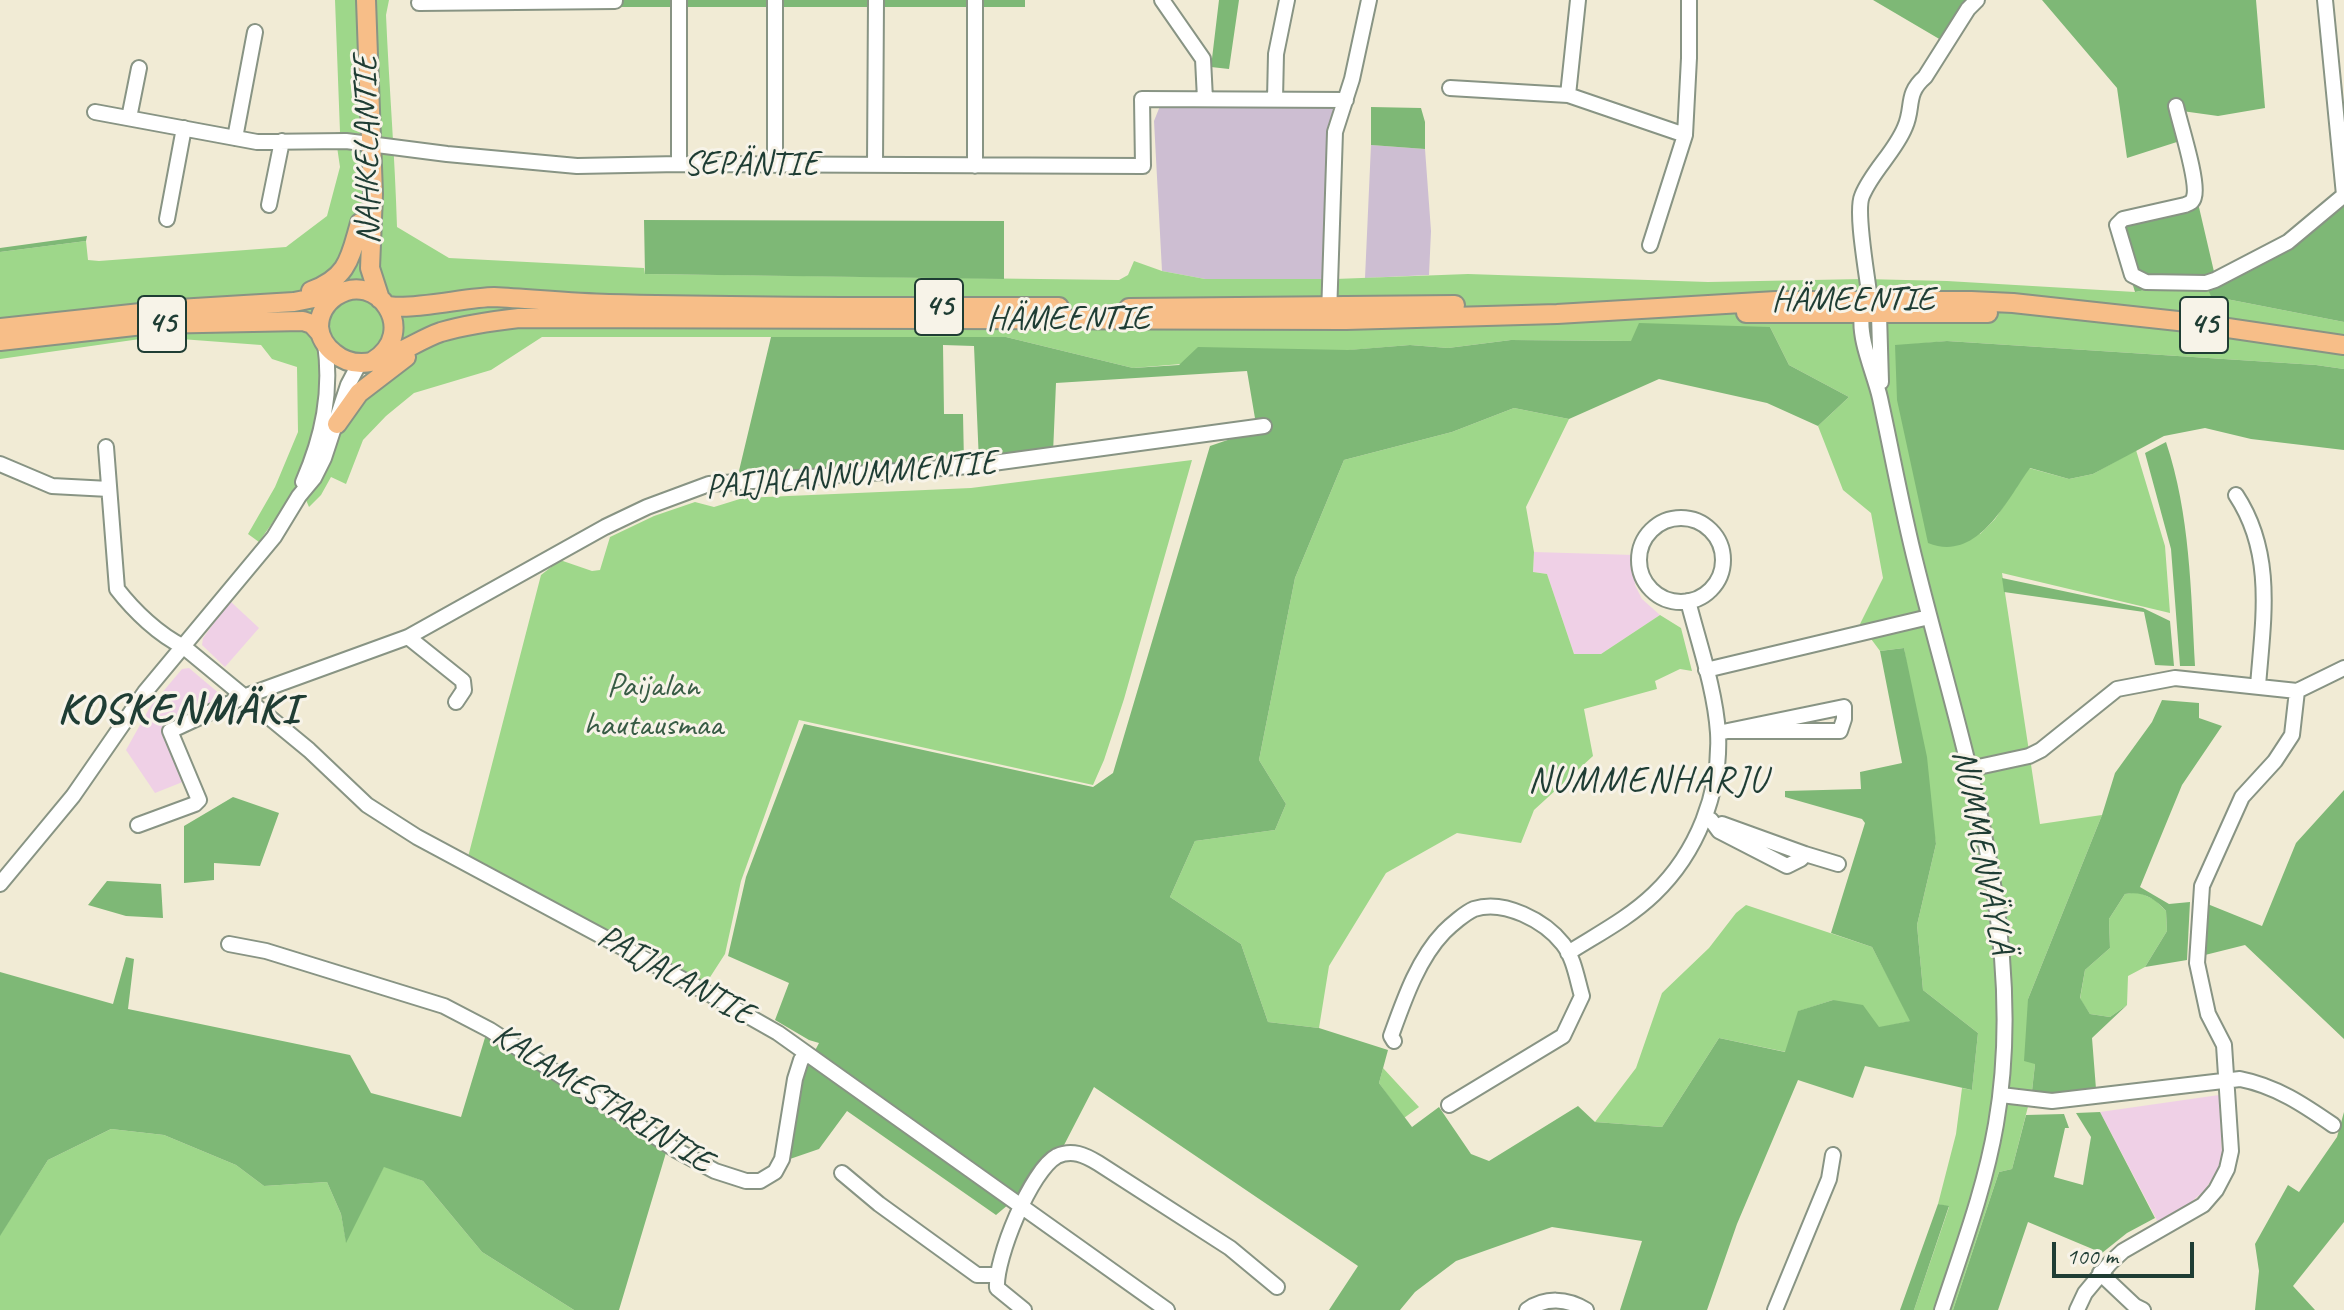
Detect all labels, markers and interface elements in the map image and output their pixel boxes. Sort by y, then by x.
street label: NAHKELANTIE [346,55,390,245]
street label: SEPÄNTIE [683,145,819,185]
road number: 45 [915,279,963,335]
street label: HÄMEENTIE [1771,281,1935,321]
road number: 45 [138,296,186,352]
road number: 45 [2180,297,2228,353]
street label: HÄMEENTIE [986,300,1150,340]
street label: PAIJALANNUMMENTIE [704,443,998,509]
park label: Paijalan hautausmaa [583,667,723,746]
district label: KOSKENMÄKI [58,686,300,736]
street label: NUMMENVÄYLÄ [1942,747,2022,957]
district label: NUMMENHARJU [1530,760,1766,804]
street label: PAIJALANTIE [590,917,760,1035]
street label: KALAMESTARINTIE [485,1015,719,1183]
scale bar [2056,1226,2198,1276]
text: 100 m [2066,1241,2118,1271]

